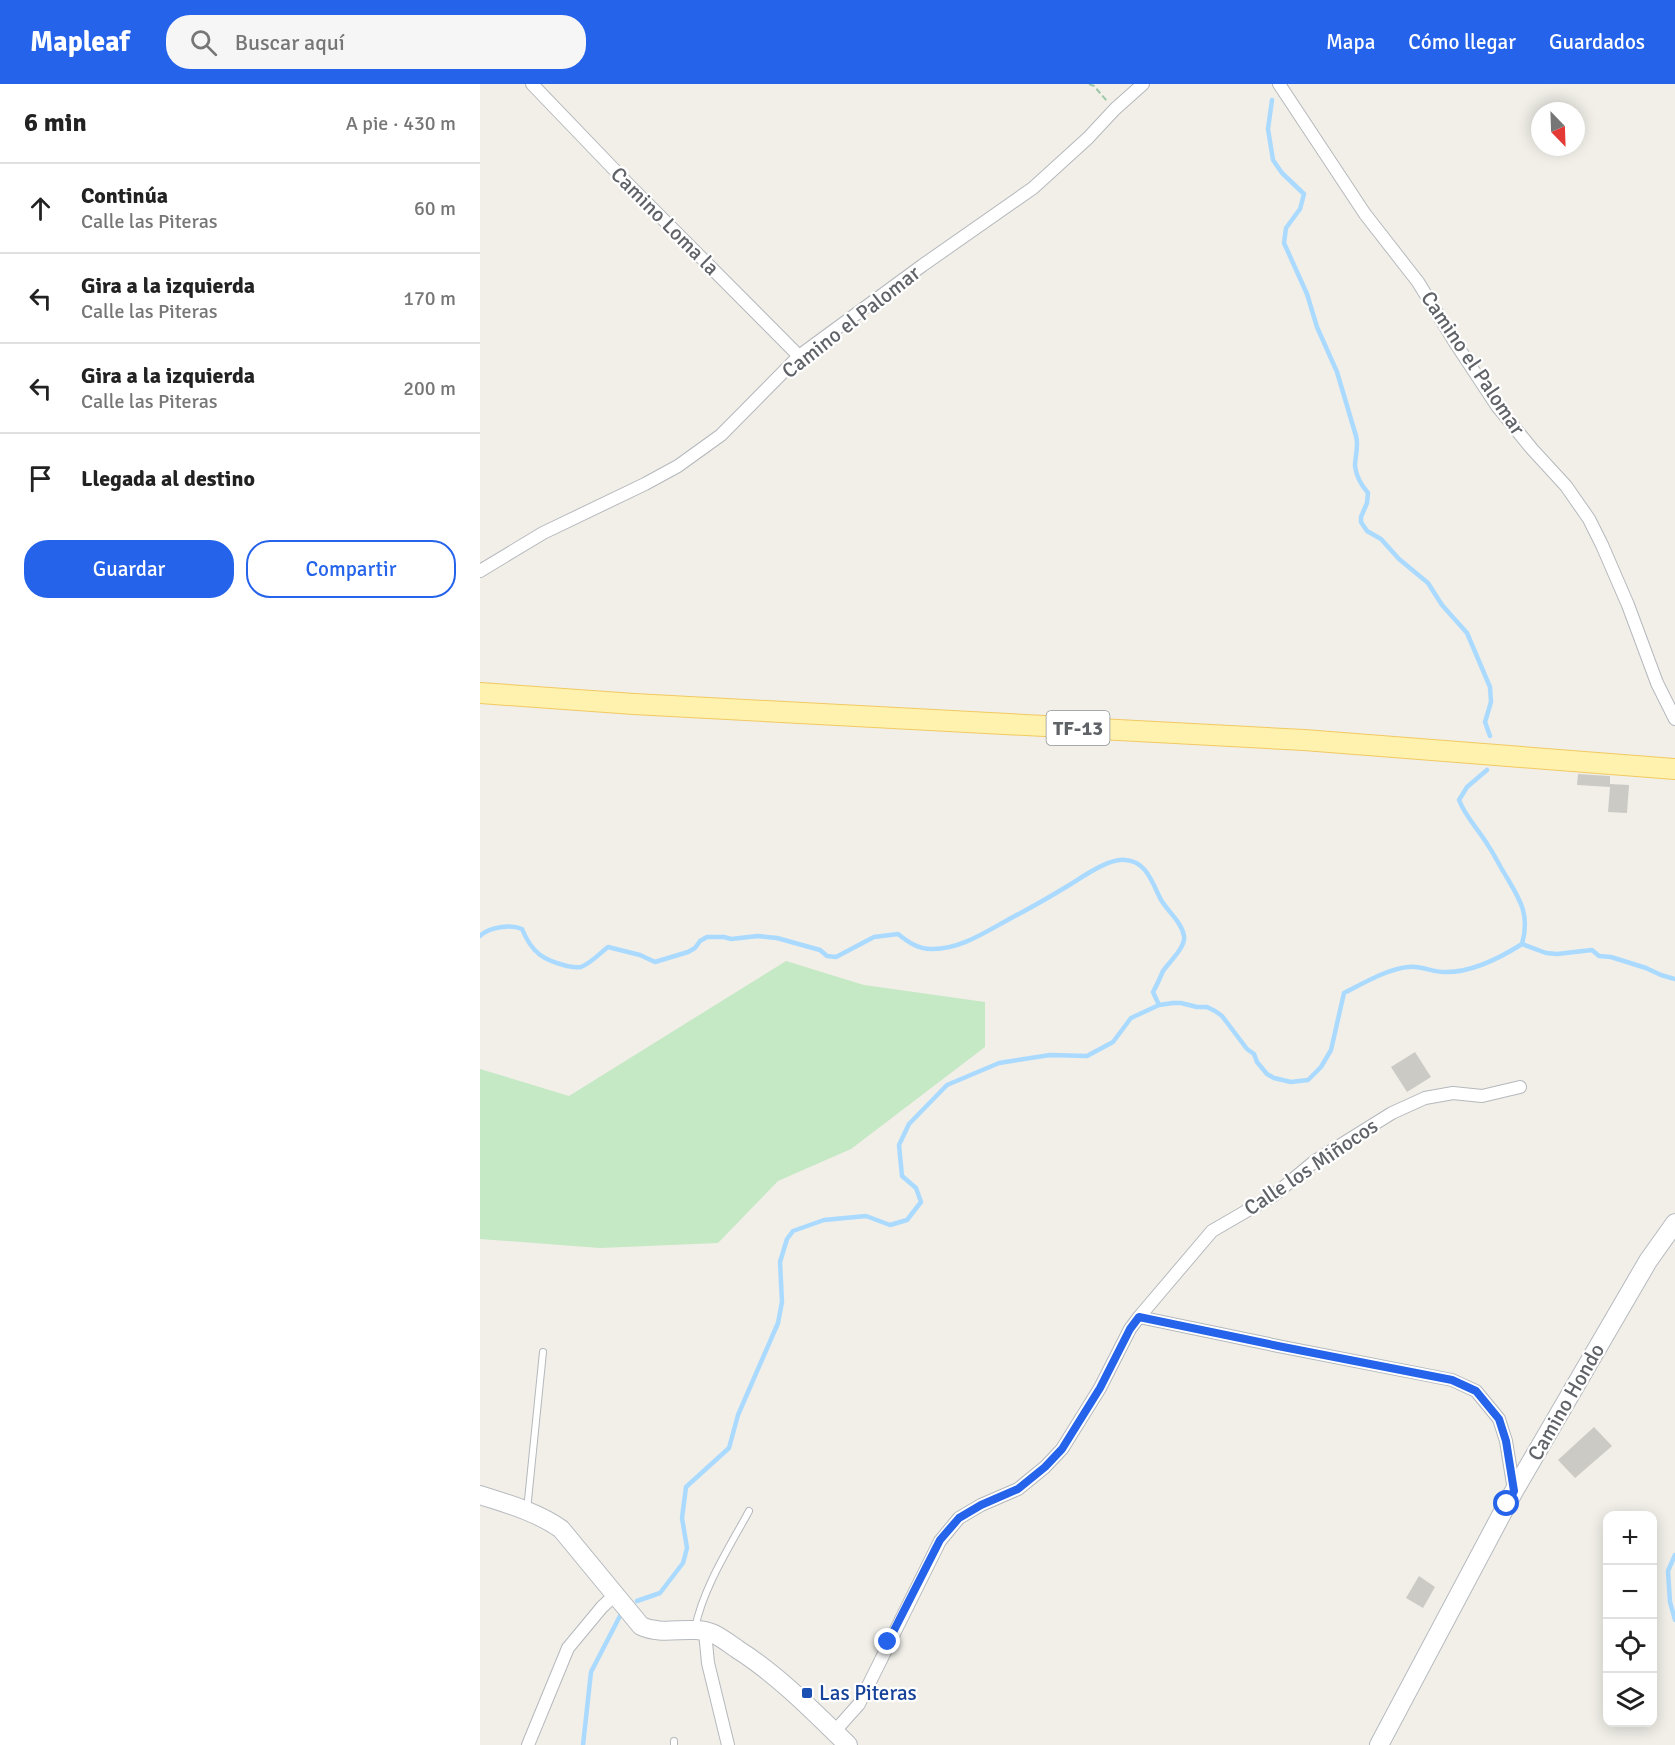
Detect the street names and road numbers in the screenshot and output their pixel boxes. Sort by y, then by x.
street label: Camino Loma la [605,161,725,281]
street label: Camino el Palomar [777,260,925,384]
street label: Camino el Palomar [1415,286,1531,440]
road number: TF-13 [1046,711,1110,745]
street label: Calle los Miñocos [1239,1113,1383,1221]
street label: Camino Hondo [1522,1339,1610,1465]

